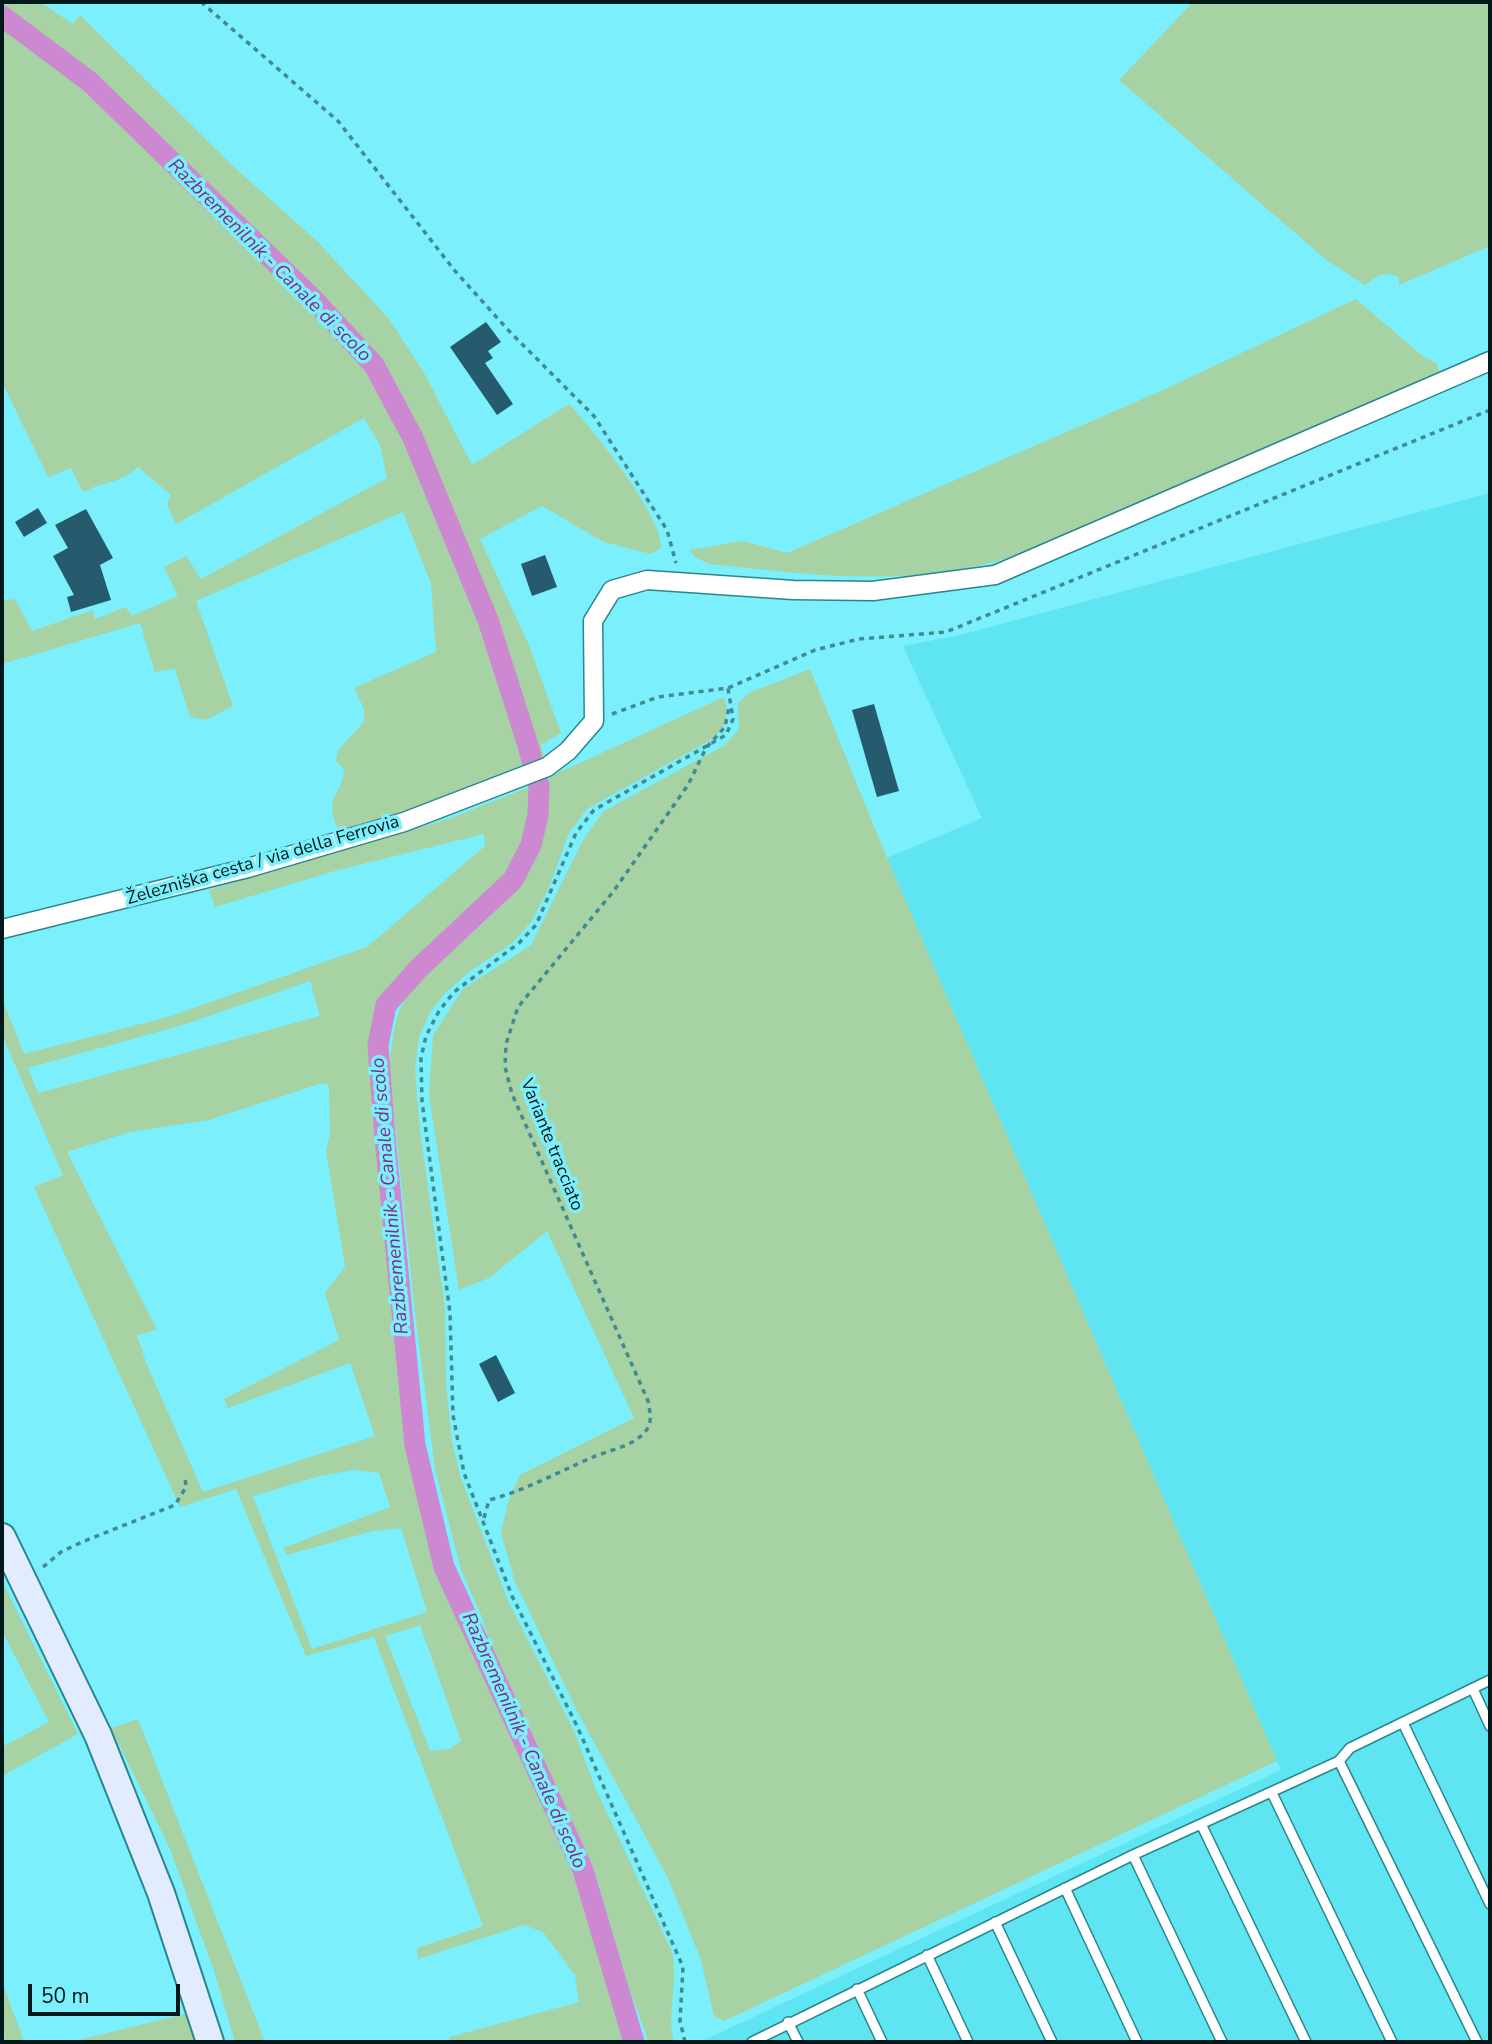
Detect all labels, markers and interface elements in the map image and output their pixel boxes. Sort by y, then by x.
water label: Razbremenilnik - Canale di scolo [163,155,375,367]
street label: Železniška cesta / via della Ferrovia [124,812,402,910]
water label: Razbremenilnik - Canale di scolo [368,1057,414,1335]
street label: Variante tracciato [515,1076,587,1214]
water label: Razbremenilnik - Canale di scolo [456,1609,590,1873]
scale bar [32,1970,184,2014]
text: 50 m [41,1982,90,2010]

